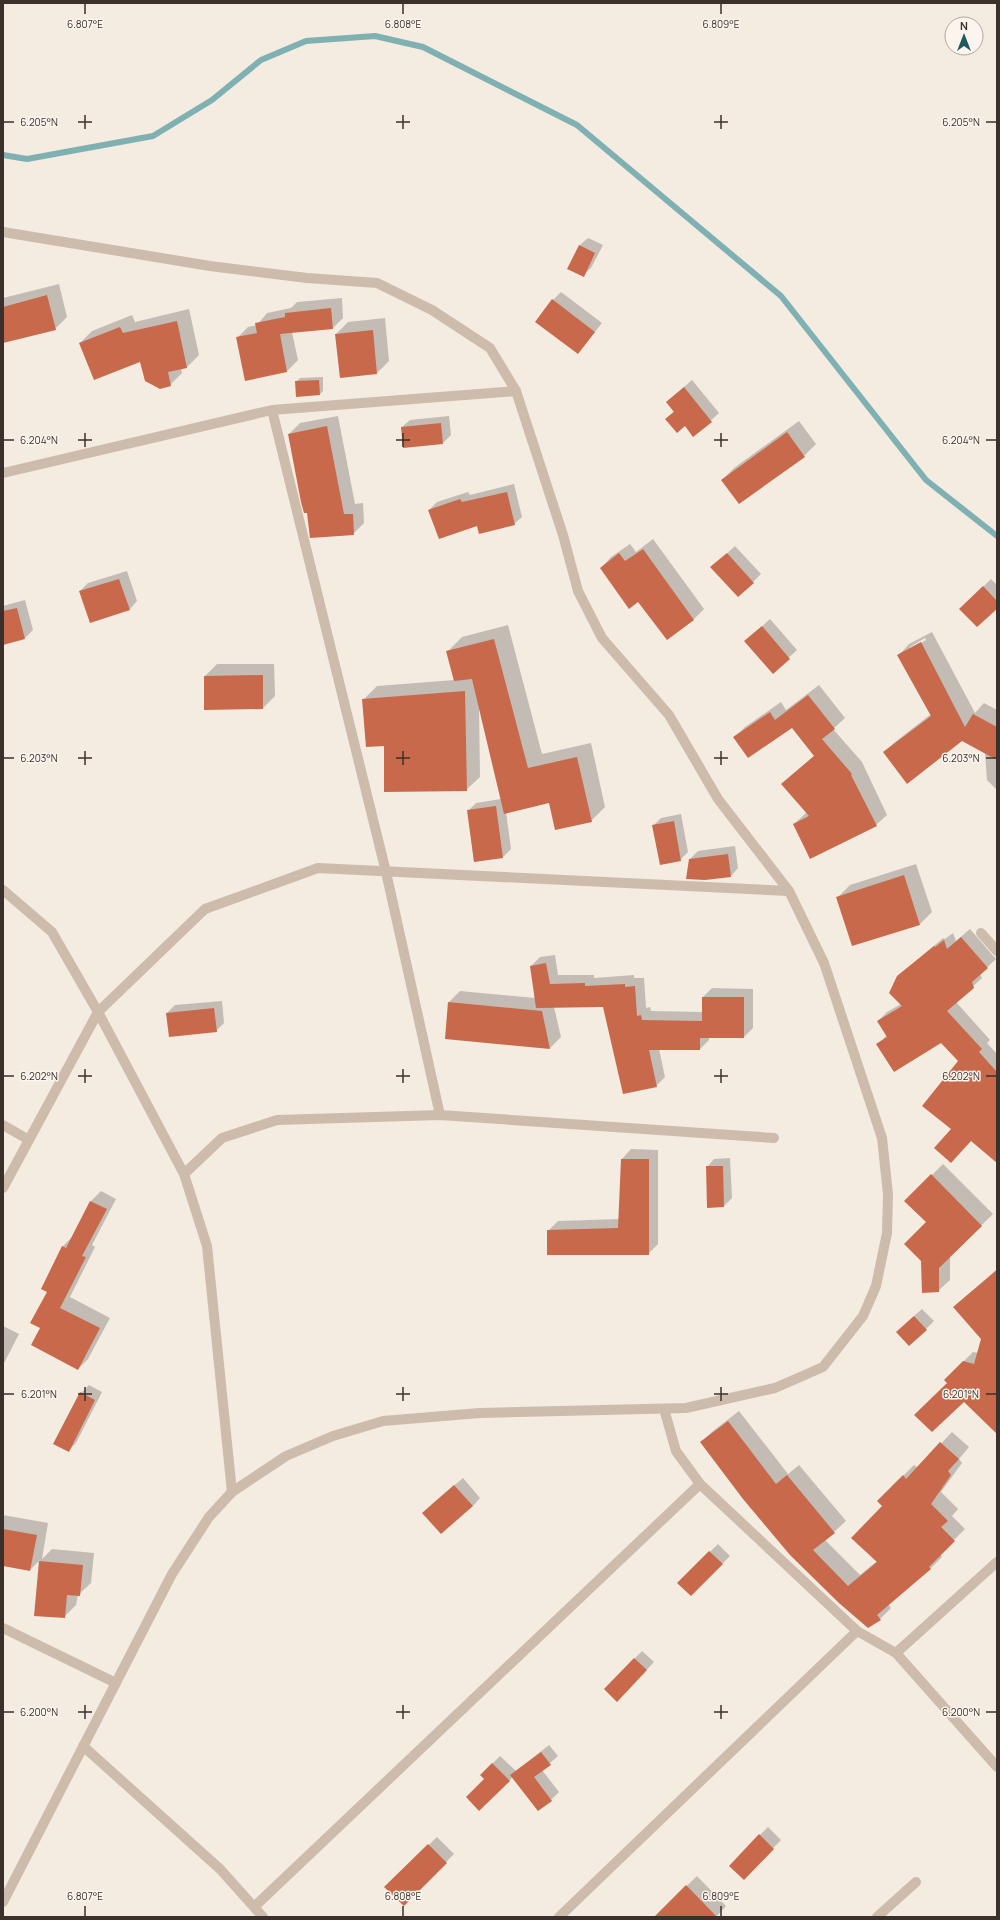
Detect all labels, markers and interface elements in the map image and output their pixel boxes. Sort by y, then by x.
north arrow [944,16,984,56]
text: 6.807°E [67,17,103,31]
text: 6.808°E [385,17,422,31]
text: 6.809°E [702,17,740,31]
text: N [960,18,968,33]
text: 6.205°N [20,115,58,129]
text: 6.205°N [942,115,980,129]
text: 6.204°N [20,433,58,447]
text: 6.204°N [942,433,980,447]
text: 6.203°N [20,751,58,765]
text: 6.203°N [942,751,980,765]
text: 6.202°N [20,1069,58,1083]
text: 6.202°N [942,1069,980,1083]
text: 6.201°N [21,1387,57,1401]
text: 6.201°N [943,1387,979,1401]
text: 6.200°N [20,1705,58,1719]
text: 6.200°N [942,1705,980,1719]
text: 6.807°E [67,1889,103,1903]
text: 6.808°E [385,1889,422,1903]
text: 6.809°E [702,1889,740,1903]

